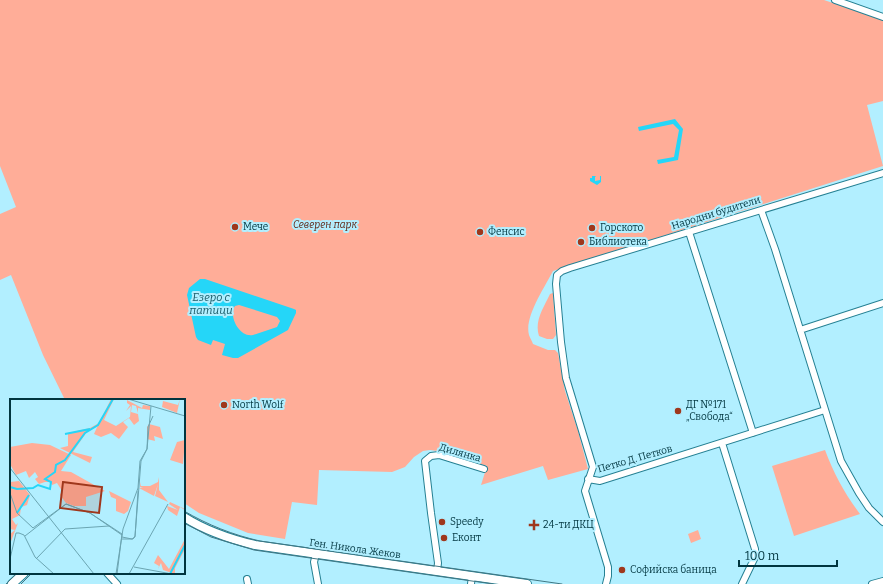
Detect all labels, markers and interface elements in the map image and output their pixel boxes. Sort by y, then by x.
street label: Народни будители [670,193,762,232]
park label: Северен парк [293,219,357,231]
place label: Мече [243,221,268,233]
marker: Мече [230,222,240,232]
place label: Горското [600,222,643,234]
marker: Горското [587,223,597,233]
place label: Фенсис [488,226,525,238]
marker: Фенсис [475,227,485,237]
place label: Библиотека [589,235,647,248]
marker: Библиотека [576,237,586,247]
water label: Езеро с патици [188,291,233,317]
inset map [10,399,185,574]
place label: North Wolf [232,399,285,411]
place label: ДГ №171 „Свобода“ [686,399,733,423]
marker: North Wolf [219,400,229,410]
marker: ДГ №171 „Свобода“ [673,406,683,416]
street label: Дилянка [438,441,483,465]
street label: Петко Д. Петков [596,442,674,475]
place label: Speedy [450,516,484,528]
marker: Speedy [437,517,447,527]
marker: 24-ти ДКЦ [528,519,540,531]
place label: 24-ти ДКЦ [543,519,594,531]
place label: Еконт [452,532,481,544]
marker: Еконт [439,533,449,543]
street label: Ген. Никола Жеков [308,537,402,561]
scale bar [739,542,837,568]
text: 100 m [745,549,780,563]
place label: Софийска баница [630,563,717,576]
marker: Софийска баница [617,565,627,575]

